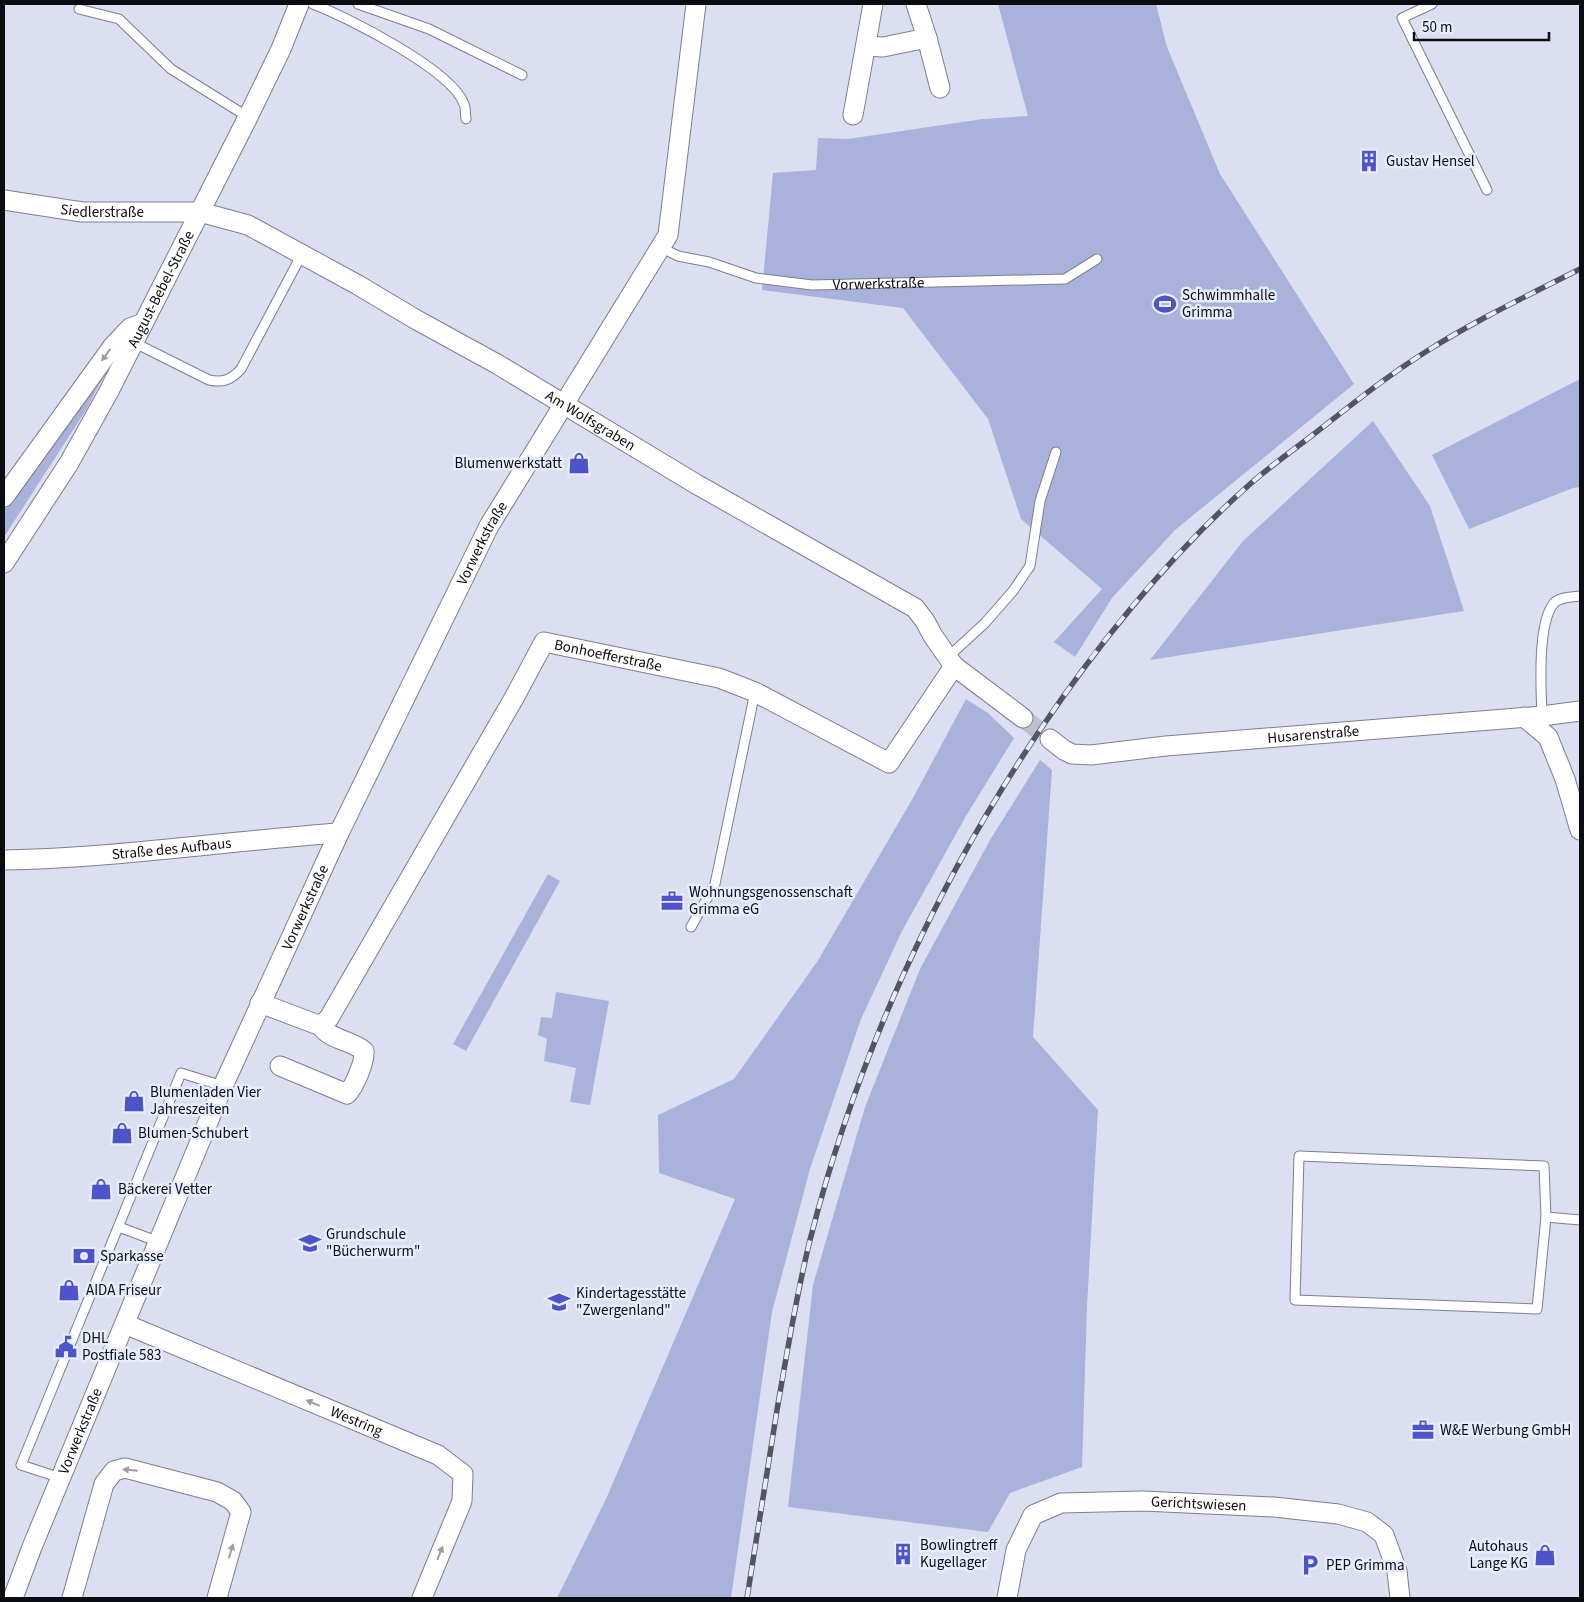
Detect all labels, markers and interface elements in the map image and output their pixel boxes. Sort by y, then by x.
scale bar [1414,10,1549,42]
text: 50 m [1422,17,1452,38]
building icon: Gustav Hensel [1356,148,1382,174]
place label: Gustav Hensel [1386,151,1475,172]
street label: Siedlerstraße [59,198,144,223]
street label: August-Bebel-Straße [122,227,199,351]
street label: Vorwerkstraße [832,272,924,295]
place label: Schwimmhalle Grimma [1182,285,1275,323]
sports icon: Schwimmhalle Grimma [1152,291,1178,317]
one-way arrow [101,348,111,362]
street label: Am Wolfsgraben [541,385,640,456]
shop icon: Blumenwerkstatt [566,450,592,476]
place label: Blumenwerkstatt [454,453,562,474]
street label: Vorwerkstraße [451,497,512,588]
street label: Bonhoefferstraße [552,634,664,677]
street label: Husarenstraße [1266,720,1360,748]
street label: Straße des Aufbaus [111,832,232,865]
street label: Vorwerkstraße [276,861,334,953]
place label: Wohnungsgenossenschaft Grimma eG [689,882,853,920]
office icon: Wohnungsgenossenschaft Grimma eG [659,888,685,914]
place label: Blumenladen Vier Jahreszeiten [150,1082,262,1120]
shop icon: Blumenladen Vier Jahreszeiten [121,1088,147,1114]
shop icon: Blumen-Schubert [109,1120,135,1146]
place label: Blumen-Schubert [138,1123,248,1144]
shop icon: Bäckerei Vetter [88,1176,114,1202]
place label: Bäckerei Vetter [118,1179,213,1200]
place label: Grundschule "Bücherwurm" [326,1224,420,1262]
school or university icon: Grundschule "Bücherwurm" [297,1230,323,1256]
bank icon: Sparkasse [71,1243,97,1269]
place label: Sparkasse [100,1246,164,1267]
shop icon: AIDA Friseur [56,1277,82,1303]
place label: AIDA Friseur [86,1280,162,1301]
place label: Kindertagesstätte "Zwergenland" [576,1283,686,1321]
school or university icon: Kindertagesstätte "Zwergenland" [546,1289,572,1315]
place label: DHL Postfiale 583 [82,1328,161,1366]
public building icon: DHL Postfiale 583 [53,1334,79,1360]
street label: Vorwerkstraße [53,1385,107,1477]
one-way arrow [306,1398,320,1406]
street label: Westring [327,1401,386,1441]
office icon: W&E Werbung GmbH [1410,1417,1436,1443]
place label: W&E Werbung GmbH [1440,1420,1571,1441]
one-way arrow [122,1466,138,1474]
street label: Gerichtswiesen [1150,1491,1247,1516]
place label: Bowlingtreff Kugellager [920,1535,998,1573]
place label: Autohaus Lange KG [1469,1536,1528,1574]
building icon: Bowlingtreff Kugellager [890,1541,916,1567]
shop icon: Autohaus Lange KG [1532,1542,1558,1568]
one-way arrow [227,1544,235,1559]
one-way arrow [437,1546,445,1560]
parking icon: PEP Grimma [1297,1552,1323,1578]
place label: PEP Grimma [1326,1555,1404,1576]

